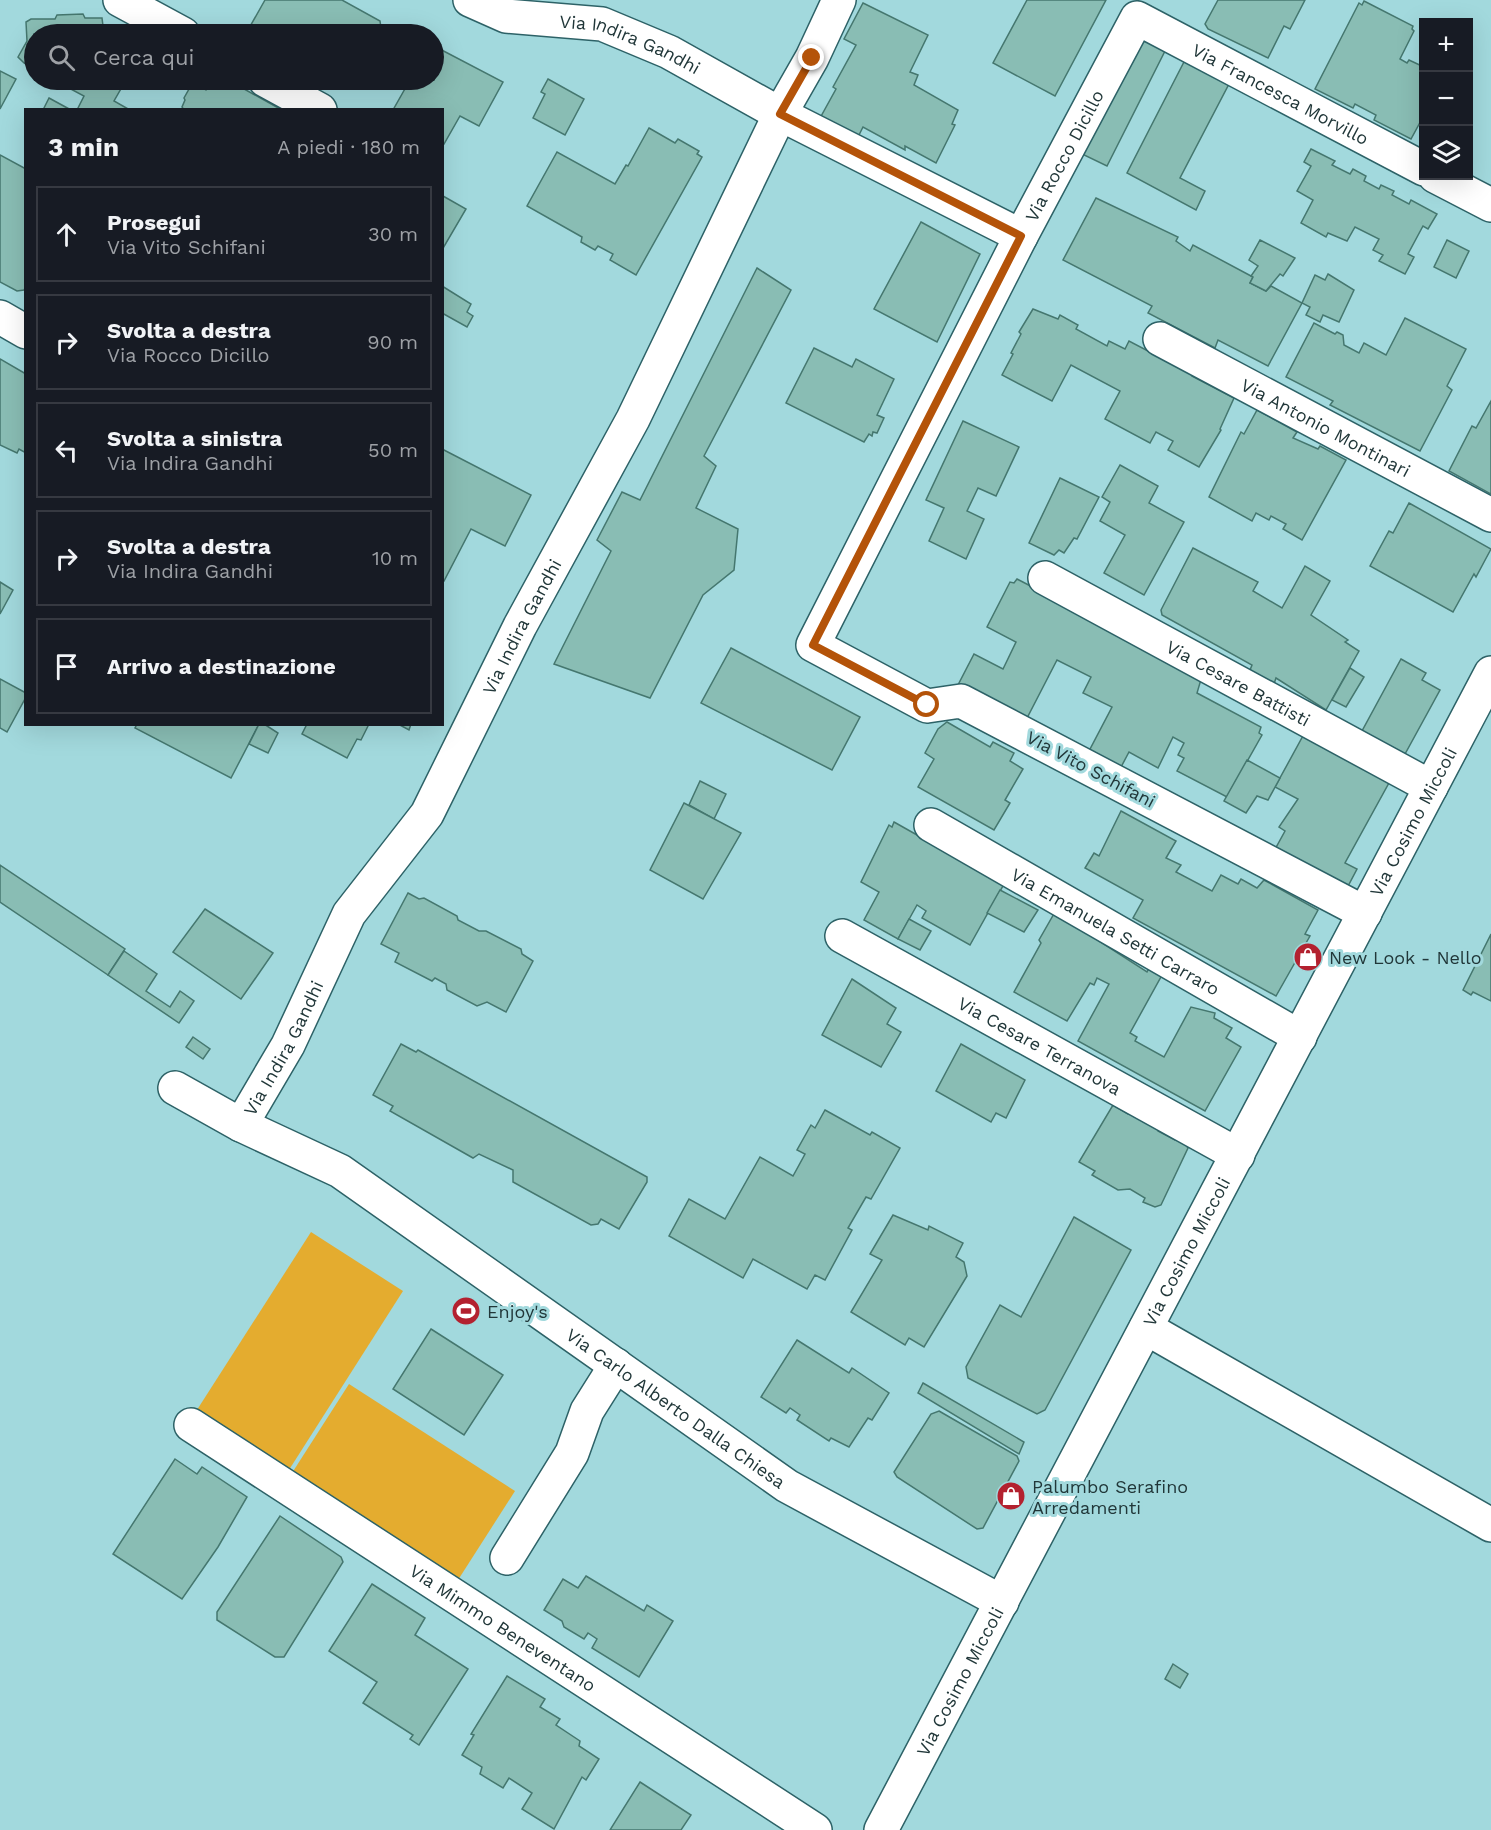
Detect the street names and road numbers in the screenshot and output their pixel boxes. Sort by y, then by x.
street label: Via Indira Gandhi [559,10,704,78]
street label: Via Francesca Morvillo [1189,39,1372,149]
street label: Via Rocco Dicillo [1020,86,1108,225]
street label: Via Antonio Montinari [1238,374,1414,481]
street label: Via Indira Gandhi [477,555,565,698]
street label: Via Cesare Battisti [1163,635,1314,730]
street label: Via Vito Schifani [1023,726,1159,812]
street label: Via Cosimo Miccoli [1365,743,1461,900]
street label: Via Emanuela Setti Carraro [1008,863,1224,999]
street label: Via Indira Gandhi [239,977,327,1119]
street label: Via Cesare Terranova [955,992,1125,1099]
street label: Via Cosimo Miccoli [1138,1173,1234,1330]
street label: Via Carlo Alberto Dalla Chiesa [563,1324,790,1492]
street label: Via Mimmo Beneventano [406,1559,600,1696]
street label: Via Cosimo Miccoli [911,1603,1007,1759]

